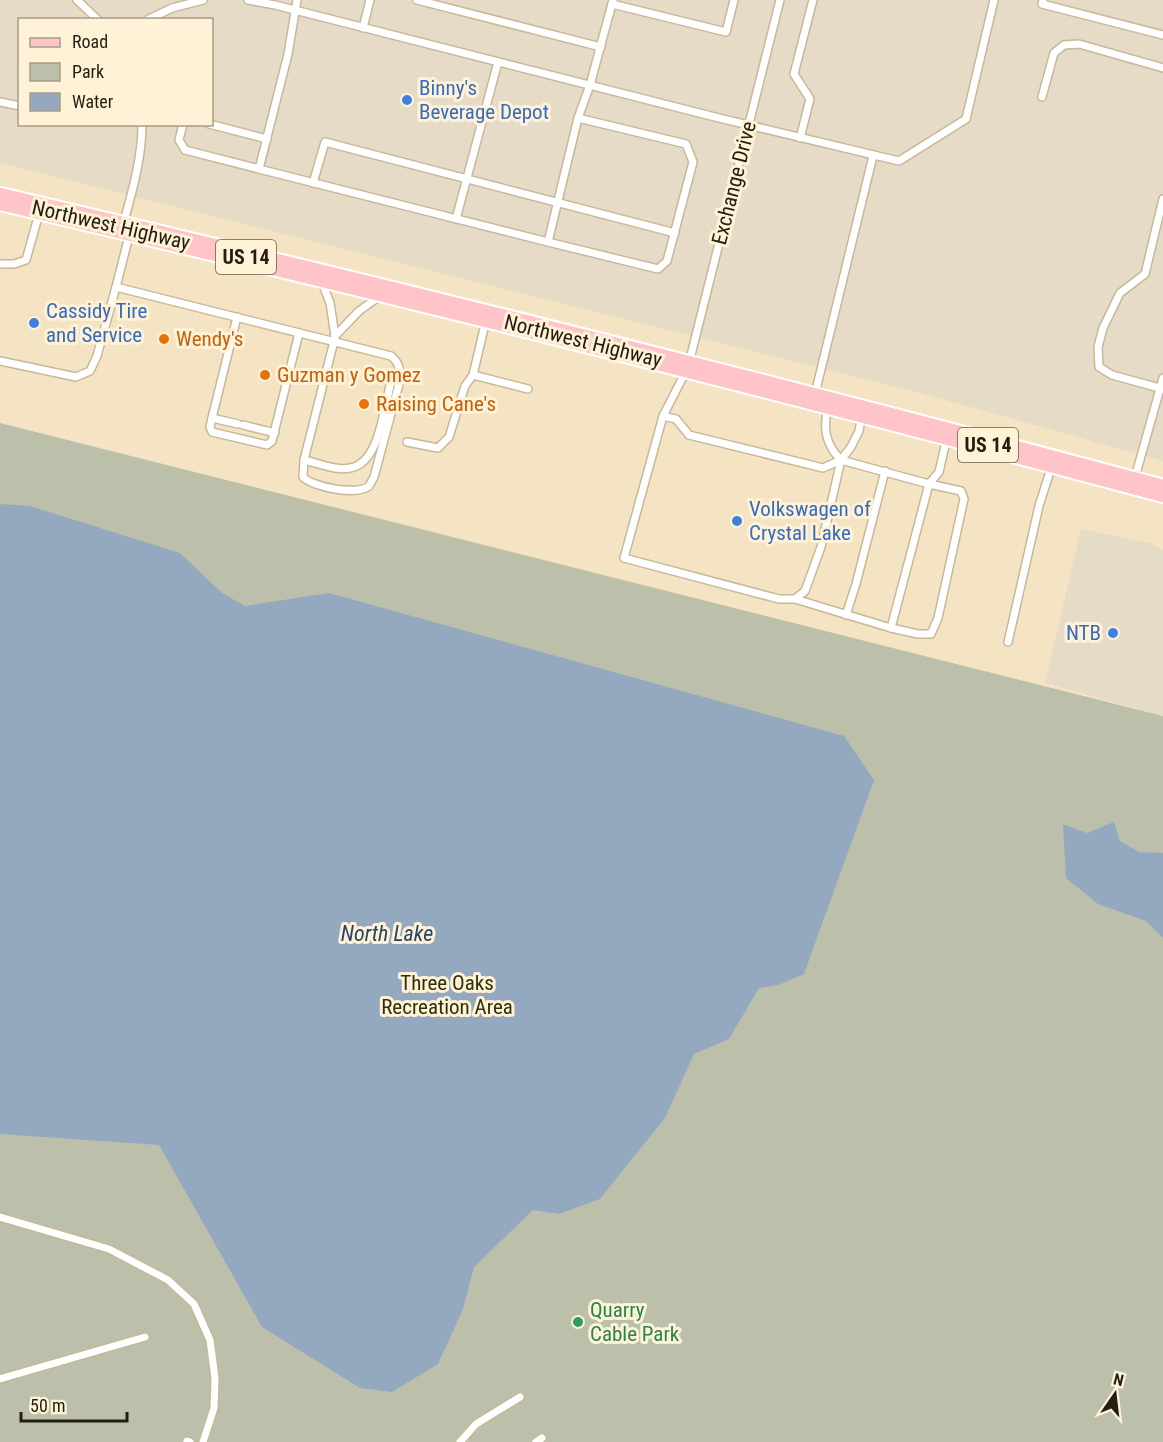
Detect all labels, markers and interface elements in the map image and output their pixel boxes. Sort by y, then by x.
legend [18,18,213,126]
text: Road [72,31,108,52]
text: Park [72,61,104,82]
place label: Binny's Beverage Depot [419,76,549,124]
text: Water [72,91,114,112]
marker: Binny's Beverage Depot [400,93,414,107]
street label: Exchange Drive [707,119,761,247]
street label: Northwest Highway [30,195,193,255]
road number: US 14 [216,240,276,274]
place label: Cassidy Tire and Service [46,299,147,347]
street label: Northwest Highway [502,310,665,372]
marker: Cassidy Tire and Service [27,316,41,330]
place label: Wendy's [176,327,243,351]
marker: Wendy's [157,332,171,346]
place label: Guzman y Gomez [277,363,421,387]
marker: Guzman y Gomez [258,368,272,382]
place label: Raising Cane's [376,392,496,416]
marker: Raising Cane's [357,397,371,411]
road number: US 14 [958,428,1018,462]
place label: Volkswagen of Crystal Lake [749,497,871,545]
marker: Volkswagen of Crystal Lake [730,514,744,528]
place label: NTB [1066,621,1101,645]
marker: NTB [1106,626,1120,640]
water label: North Lake [341,921,433,946]
park label: Three Oaks Recreation Area [381,971,513,1019]
place label: Quarry Cable Park [590,1298,680,1346]
marker: Quarry Cable Park [571,1315,585,1329]
north arrow [1085,1364,1145,1424]
text: N [1111,1370,1126,1390]
scale bar [21,1385,128,1423]
text: 50 m [30,1395,65,1416]

